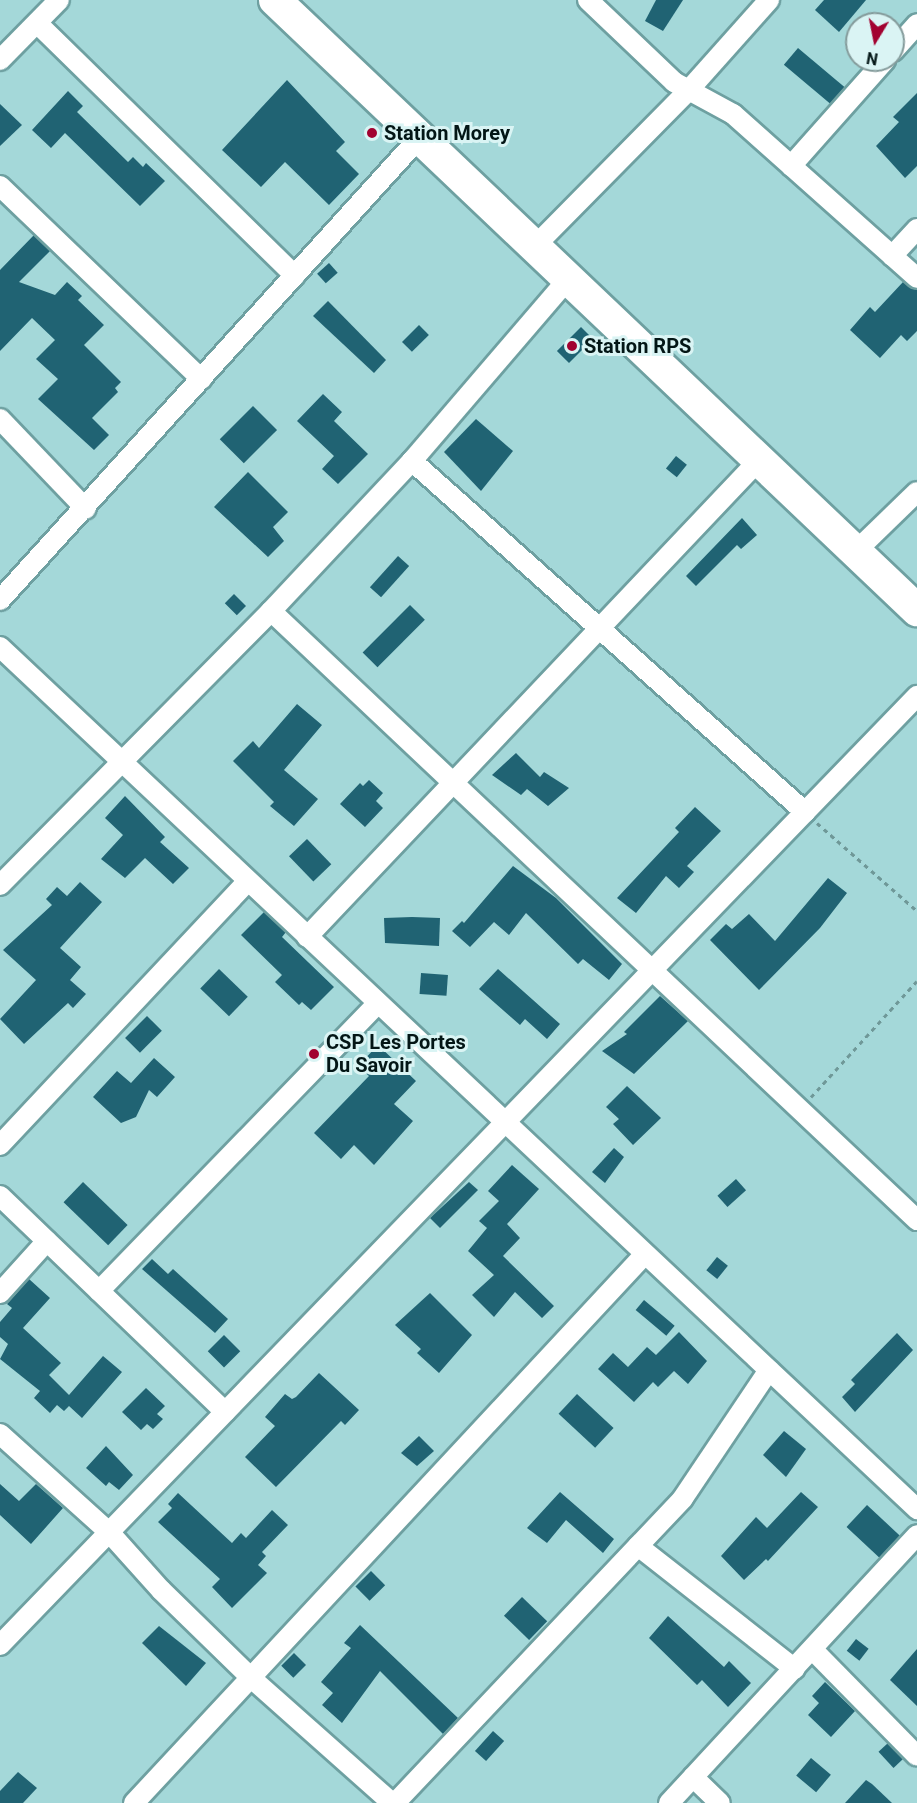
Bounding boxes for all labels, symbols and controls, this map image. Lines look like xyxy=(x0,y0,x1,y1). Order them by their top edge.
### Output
north arrow xyxy=(845,12,905,72)
text: N xyxy=(865,48,879,69)
place label: Station Morey xyxy=(384,121,510,145)
marker: Station Morey xyxy=(365,126,379,140)
place label: Station RPS xyxy=(584,334,691,358)
marker: Station RPS xyxy=(565,339,579,353)
place label: CSP Les Portes Du Savoir xyxy=(326,1030,466,1077)
marker: CSP Les Portes Du Savoir xyxy=(307,1047,321,1061)

